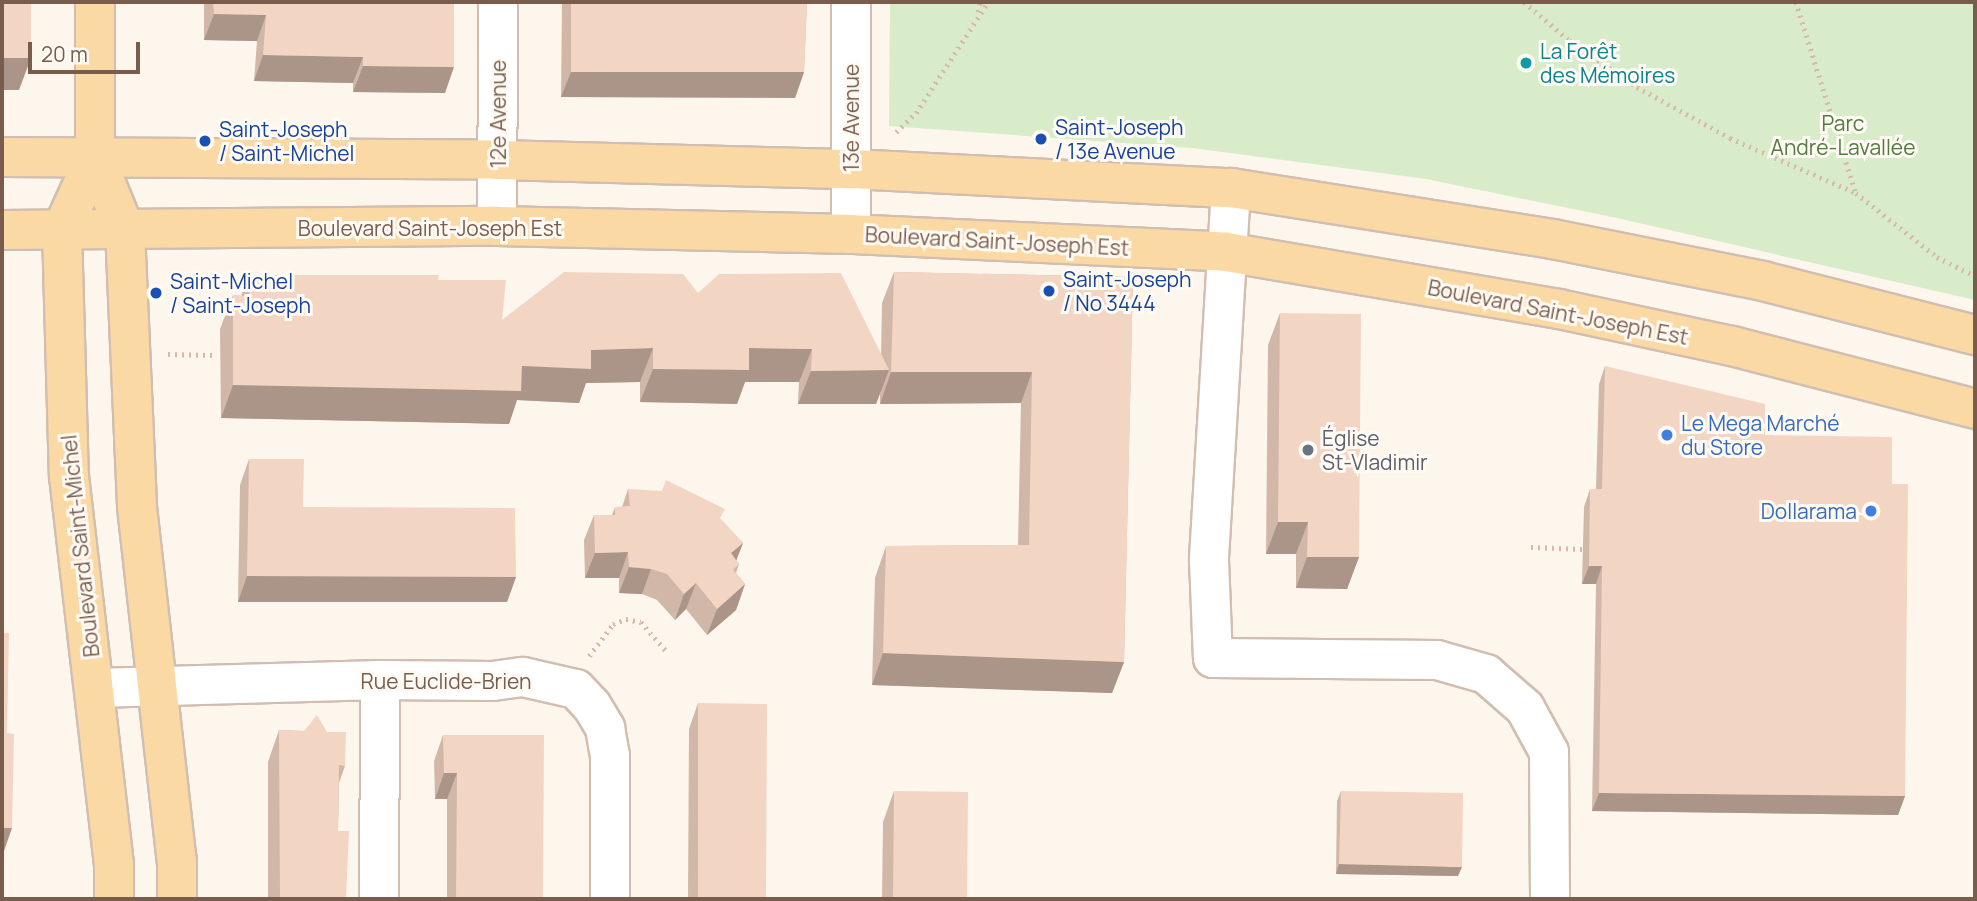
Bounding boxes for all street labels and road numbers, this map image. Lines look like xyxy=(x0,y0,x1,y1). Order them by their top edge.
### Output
street label: 12e Avenue xyxy=(485,60,511,168)
street label: 13e Avenue xyxy=(838,64,864,172)
street label: Boulevard Saint-Joseph Est xyxy=(298,215,562,241)
street label: Boulevard Saint-Joseph Est xyxy=(864,221,1130,261)
street label: Boulevard Saint-Joseph Est xyxy=(1426,274,1690,350)
street label: Boulevard Saint-Michel xyxy=(56,434,104,658)
street label: Rue Euclide-Brien xyxy=(360,668,532,694)

